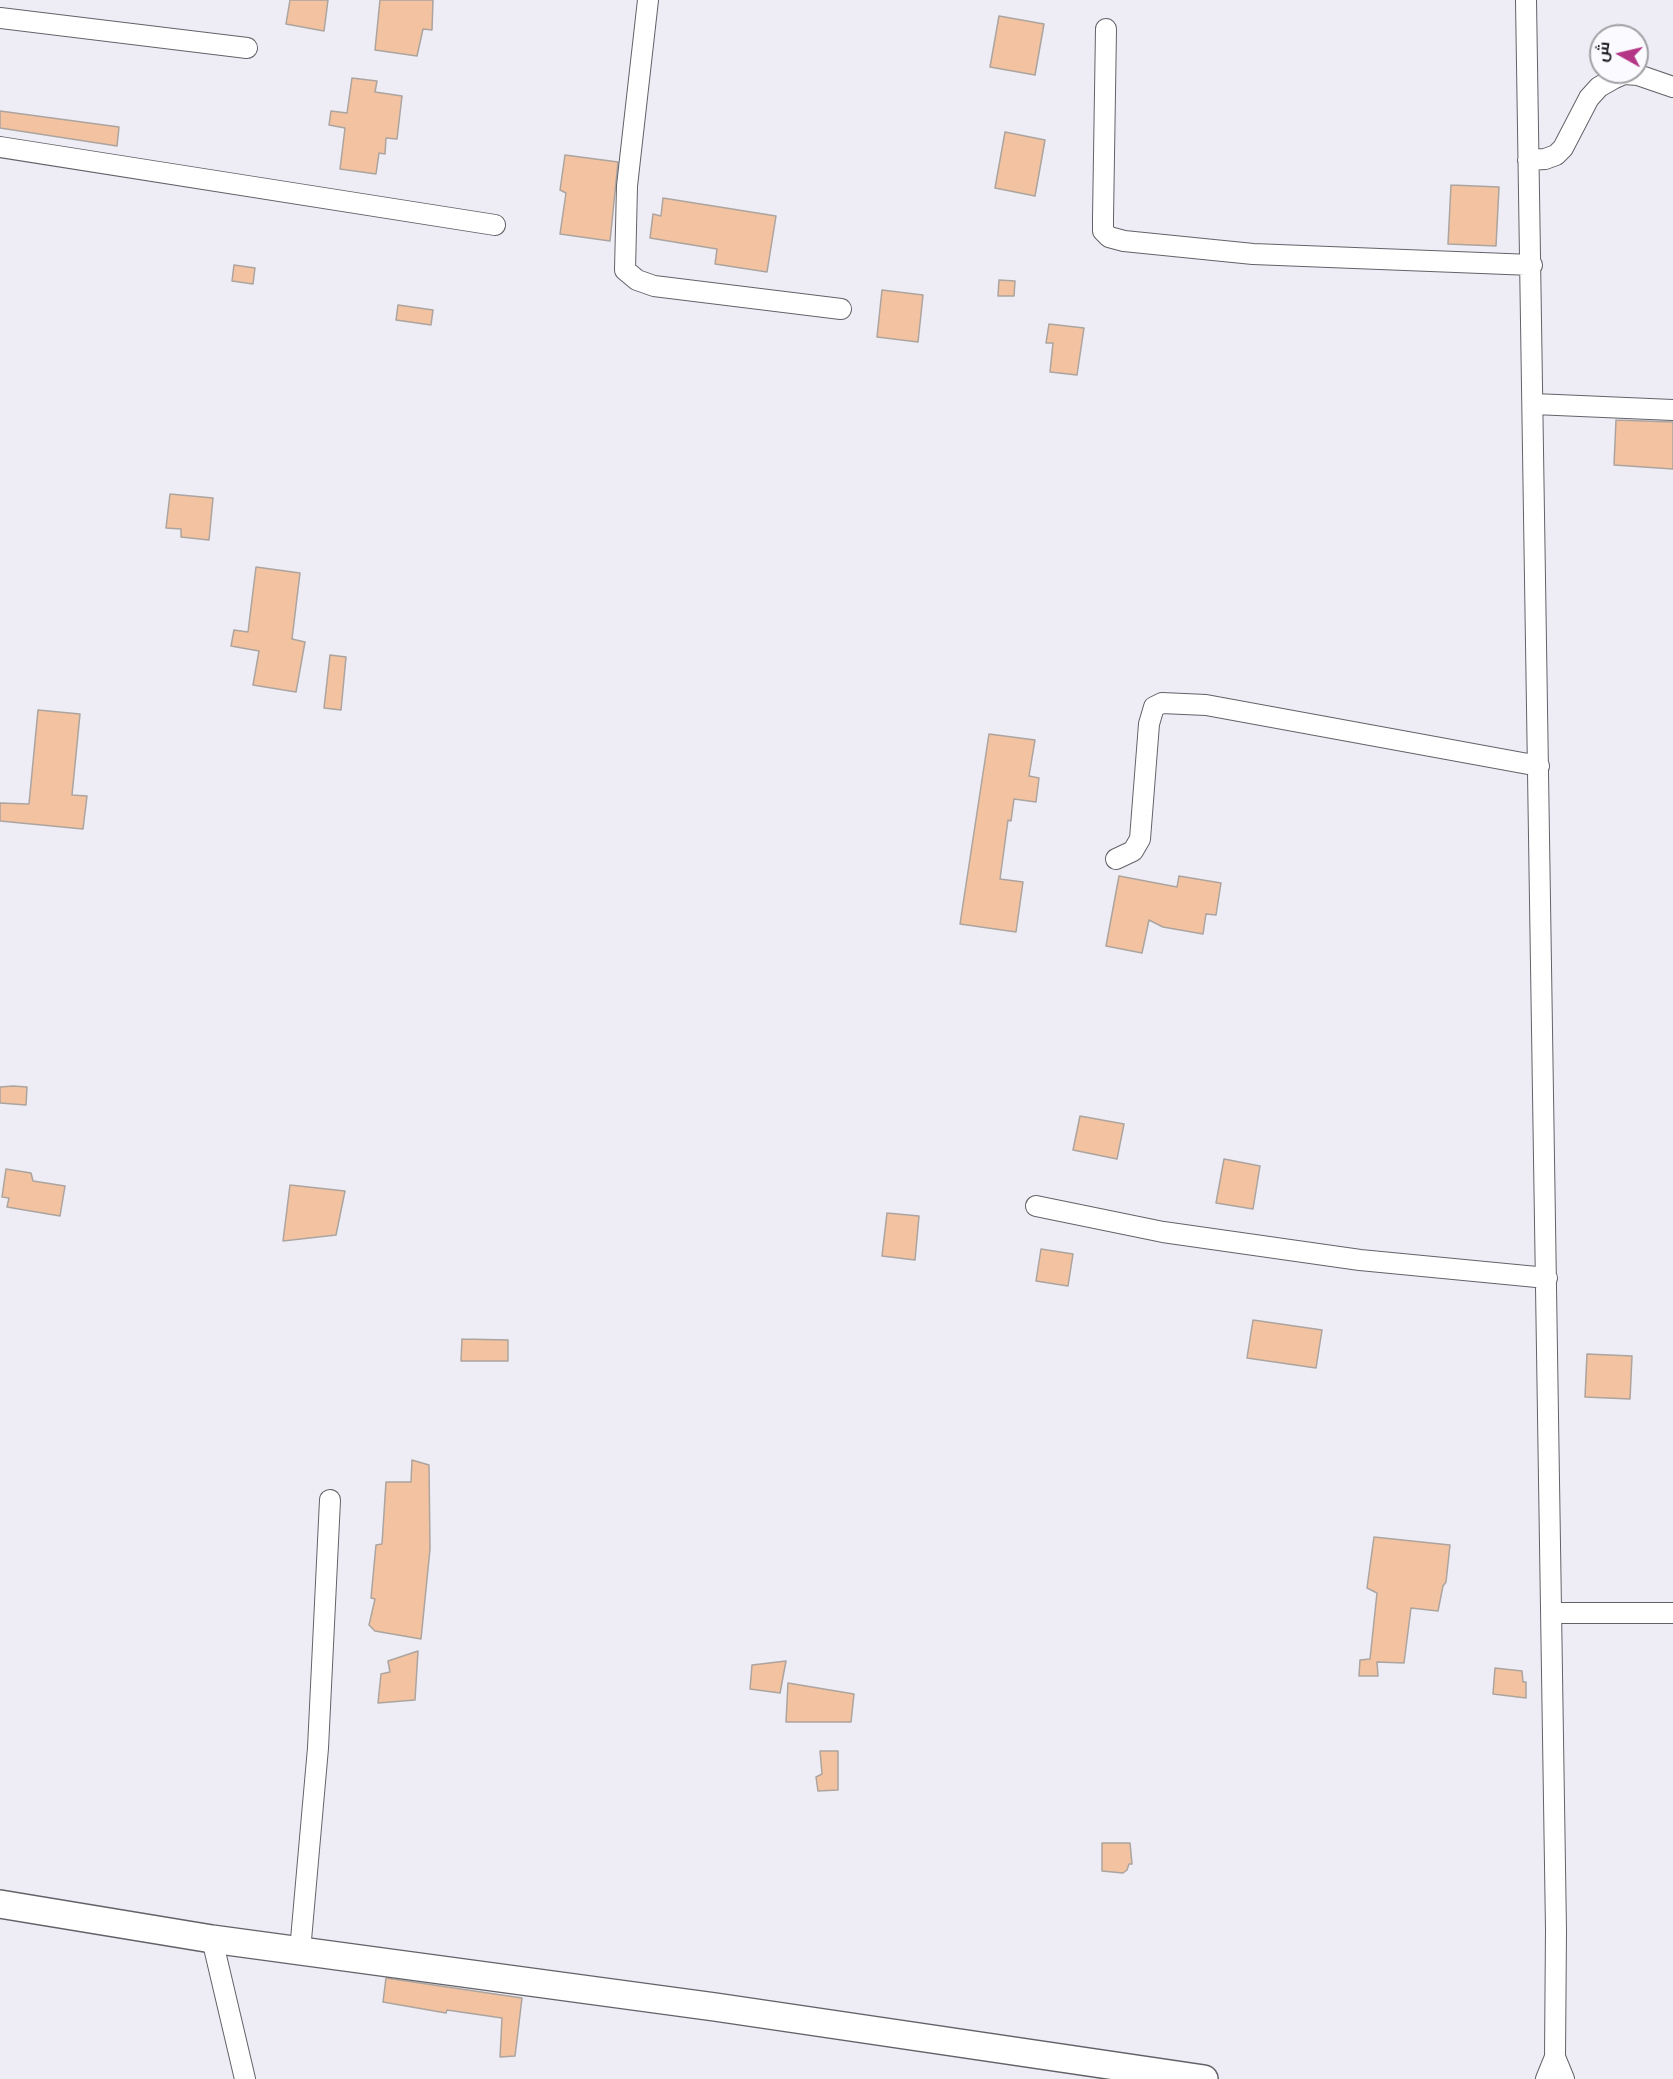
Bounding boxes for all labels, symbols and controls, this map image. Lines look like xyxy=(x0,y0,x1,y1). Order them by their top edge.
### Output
north arrow xyxy=(1589,24,1649,84)
text: ش xyxy=(1592,40,1613,63)

